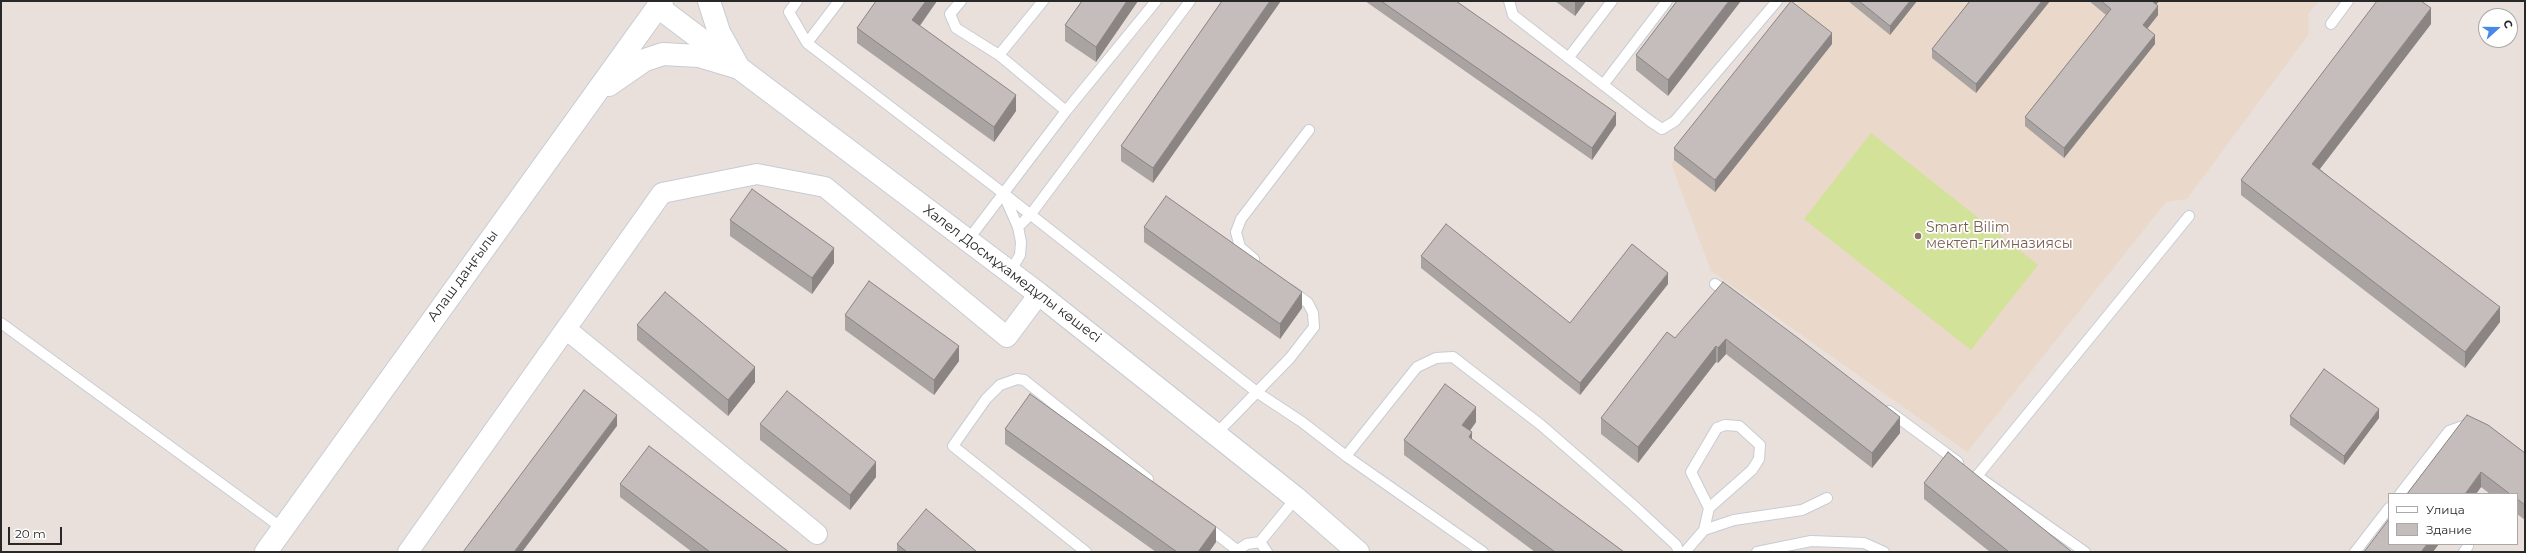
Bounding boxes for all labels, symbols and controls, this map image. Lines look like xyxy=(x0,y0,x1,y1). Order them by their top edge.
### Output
north arrow xyxy=(2478,8,2518,48)
text: С xyxy=(2500,18,2516,30)
street label: Халел Досмұхамедұлы көшесі xyxy=(920,202,1104,346)
place label: Smart Bilim мектеп-гимназиясы xyxy=(1926,220,2073,252)
street label: Алаш даңғылы xyxy=(424,227,502,325)
marker: Smart Bilim мектеп-гимназиясы xyxy=(1913,231,1923,241)
legend xyxy=(2388,493,2518,545)
text: Улица xyxy=(2426,502,2465,517)
scale bar xyxy=(10,519,64,545)
text: Здание xyxy=(2426,522,2472,537)
text: 20 m xyxy=(15,526,46,541)

